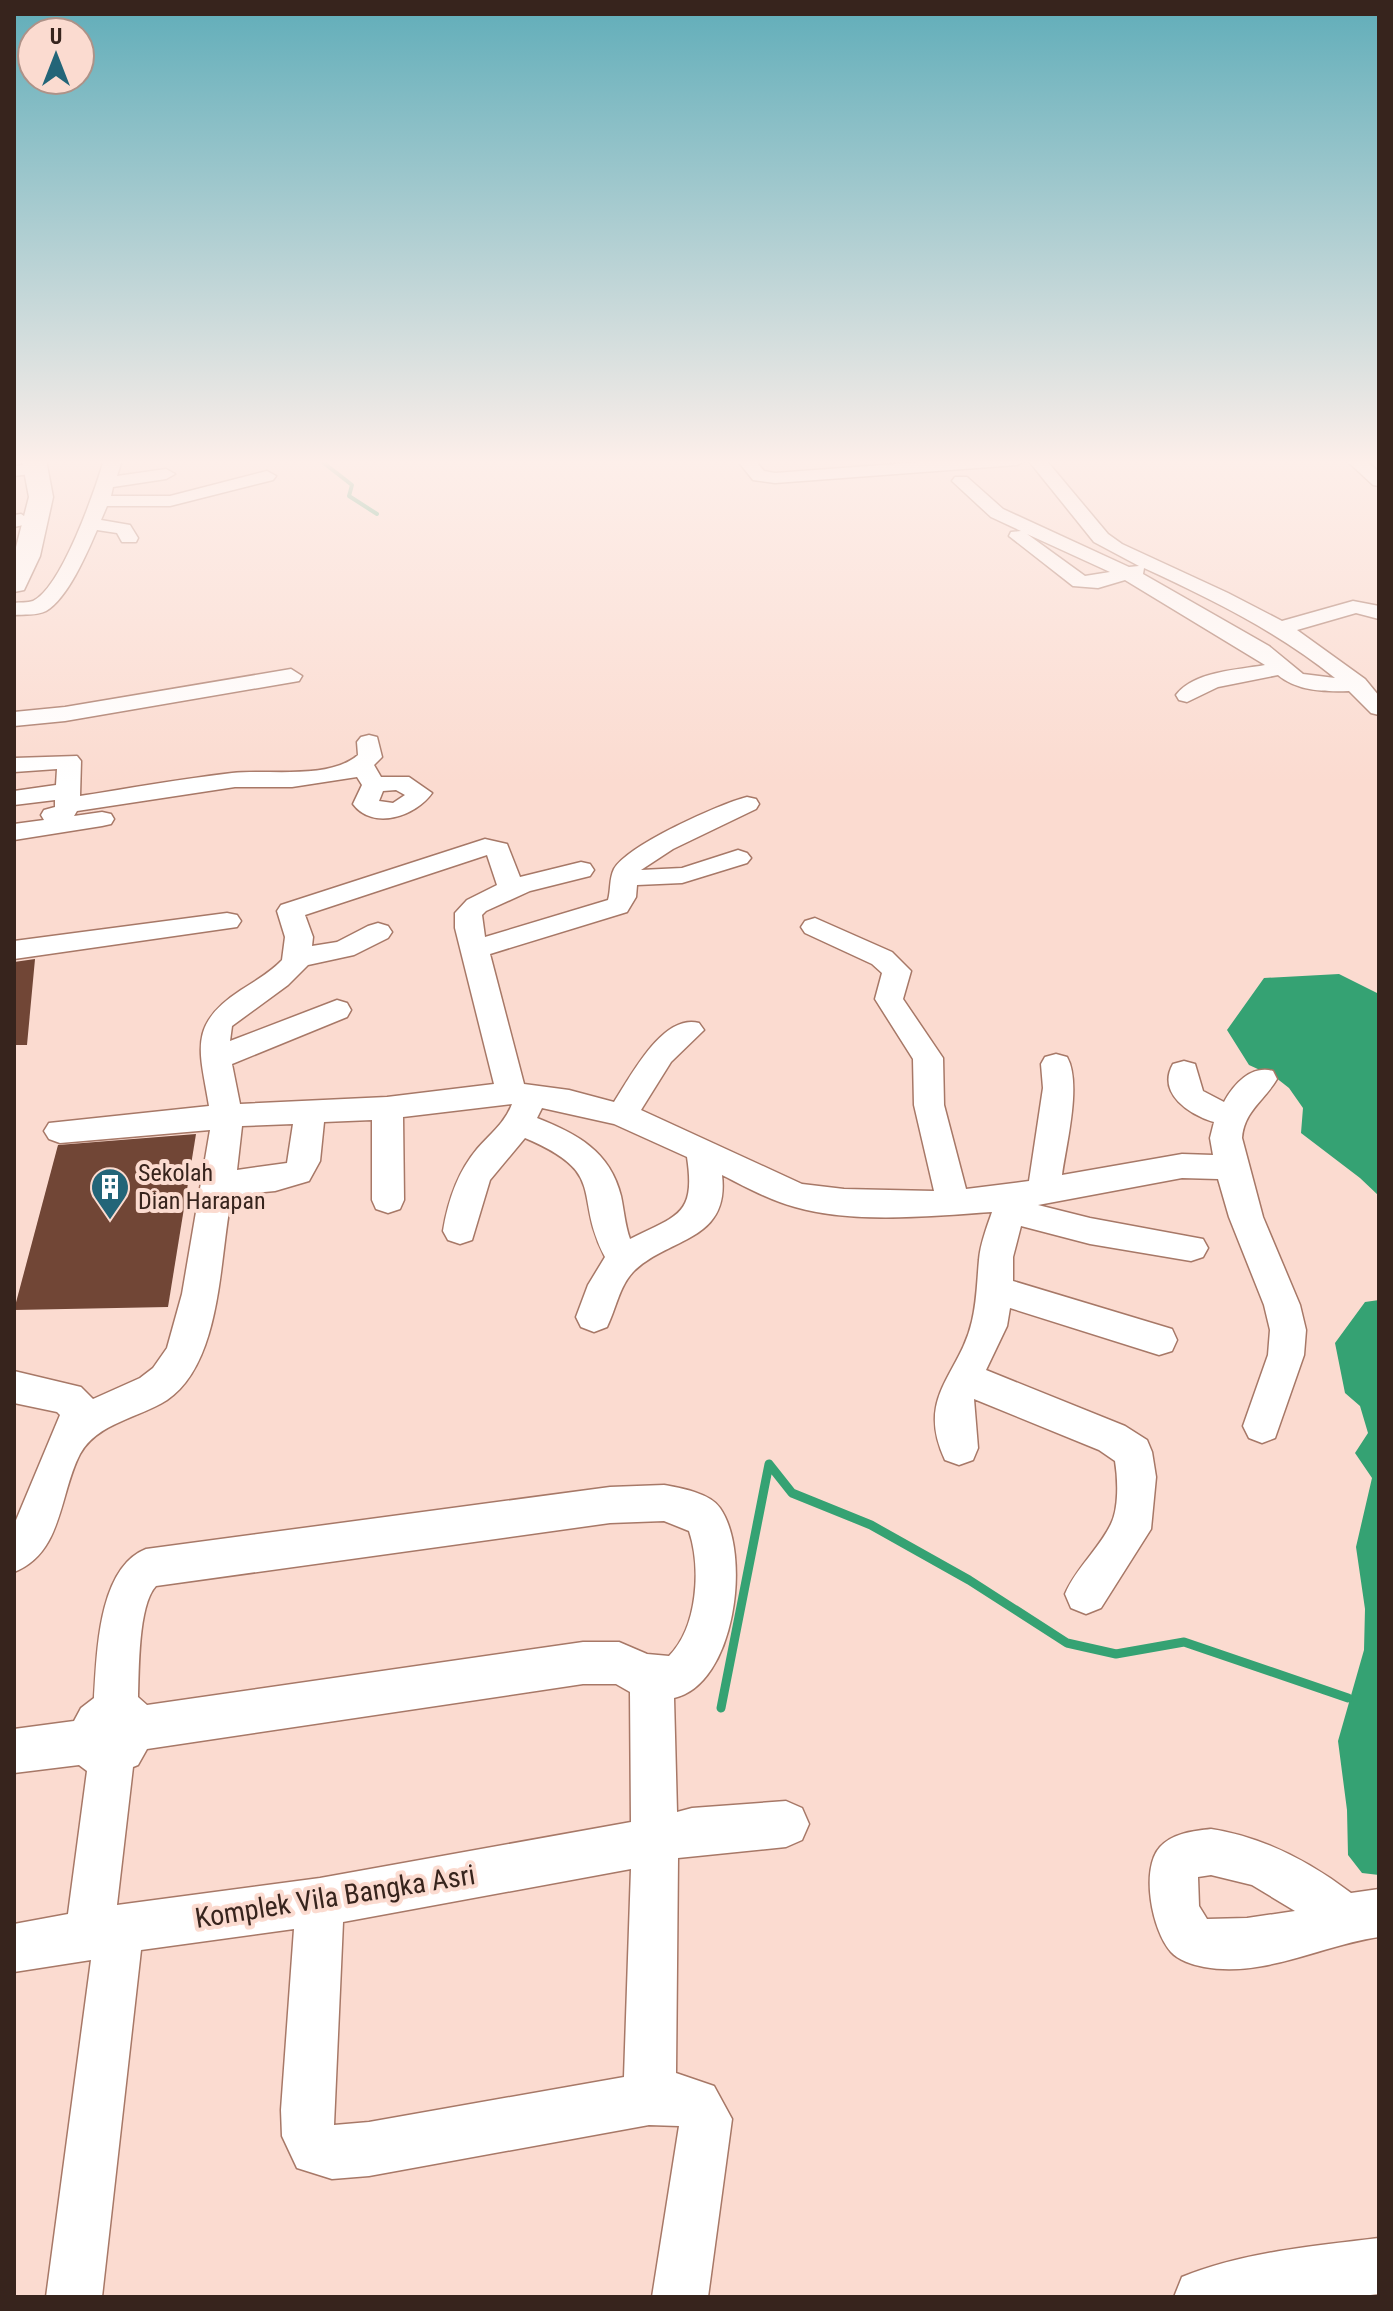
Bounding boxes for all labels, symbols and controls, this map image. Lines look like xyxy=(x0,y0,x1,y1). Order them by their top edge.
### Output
north arrow xyxy=(16,16,96,96)
text: U xyxy=(50,24,62,49)
place label: Sekolah Dian Harapan xyxy=(138,1159,266,1215)
building icon: Sekolah Dian Harapan xyxy=(89,1166,131,1221)
street label: Komplek Vila Bangka Asri xyxy=(193,1858,478,1935)

